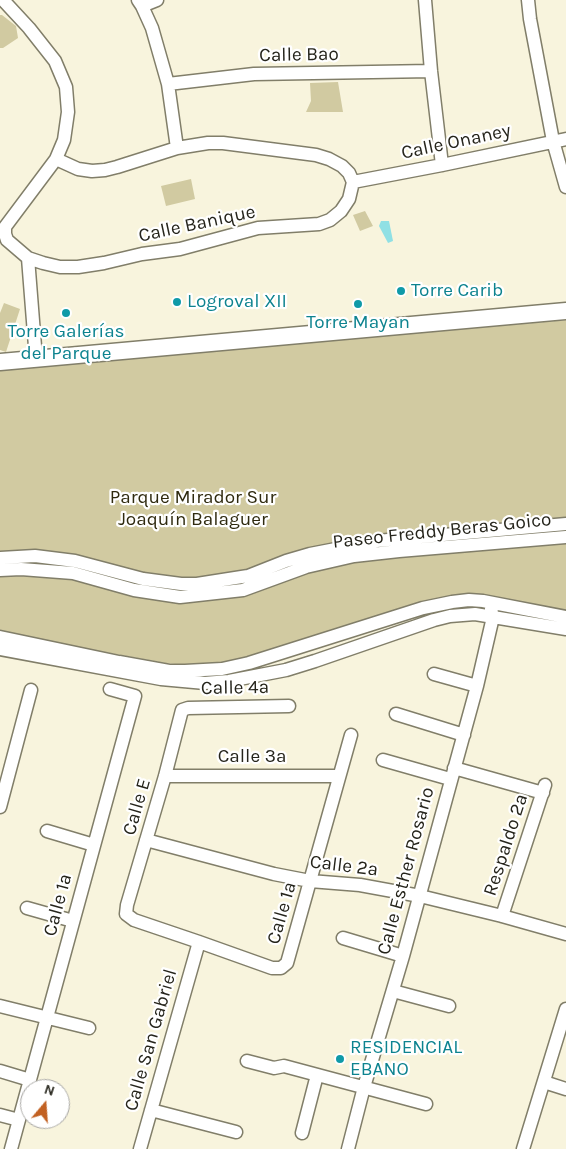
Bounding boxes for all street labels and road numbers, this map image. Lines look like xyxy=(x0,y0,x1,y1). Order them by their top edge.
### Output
street label: Calle Bao xyxy=(259,43,339,67)
street label: Calle Onaney xyxy=(399,119,513,165)
street label: Calle Banique xyxy=(137,201,257,247)
street label: Paseo Freddy Beras Goico xyxy=(331,508,553,554)
street label: Calle 4a xyxy=(201,676,269,700)
street label: Calle 3a xyxy=(218,746,286,768)
street label: Calle E xyxy=(118,776,156,838)
street label: Calle Esther Rosario xyxy=(373,785,439,957)
street label: Respaldo 2a xyxy=(479,791,533,899)
street label: Calle 2a xyxy=(309,851,379,881)
street label: Calle 1ª xyxy=(39,871,77,939)
street label: Calle 1a xyxy=(262,879,302,947)
street label: Calle San Gabriel xyxy=(120,966,182,1114)

